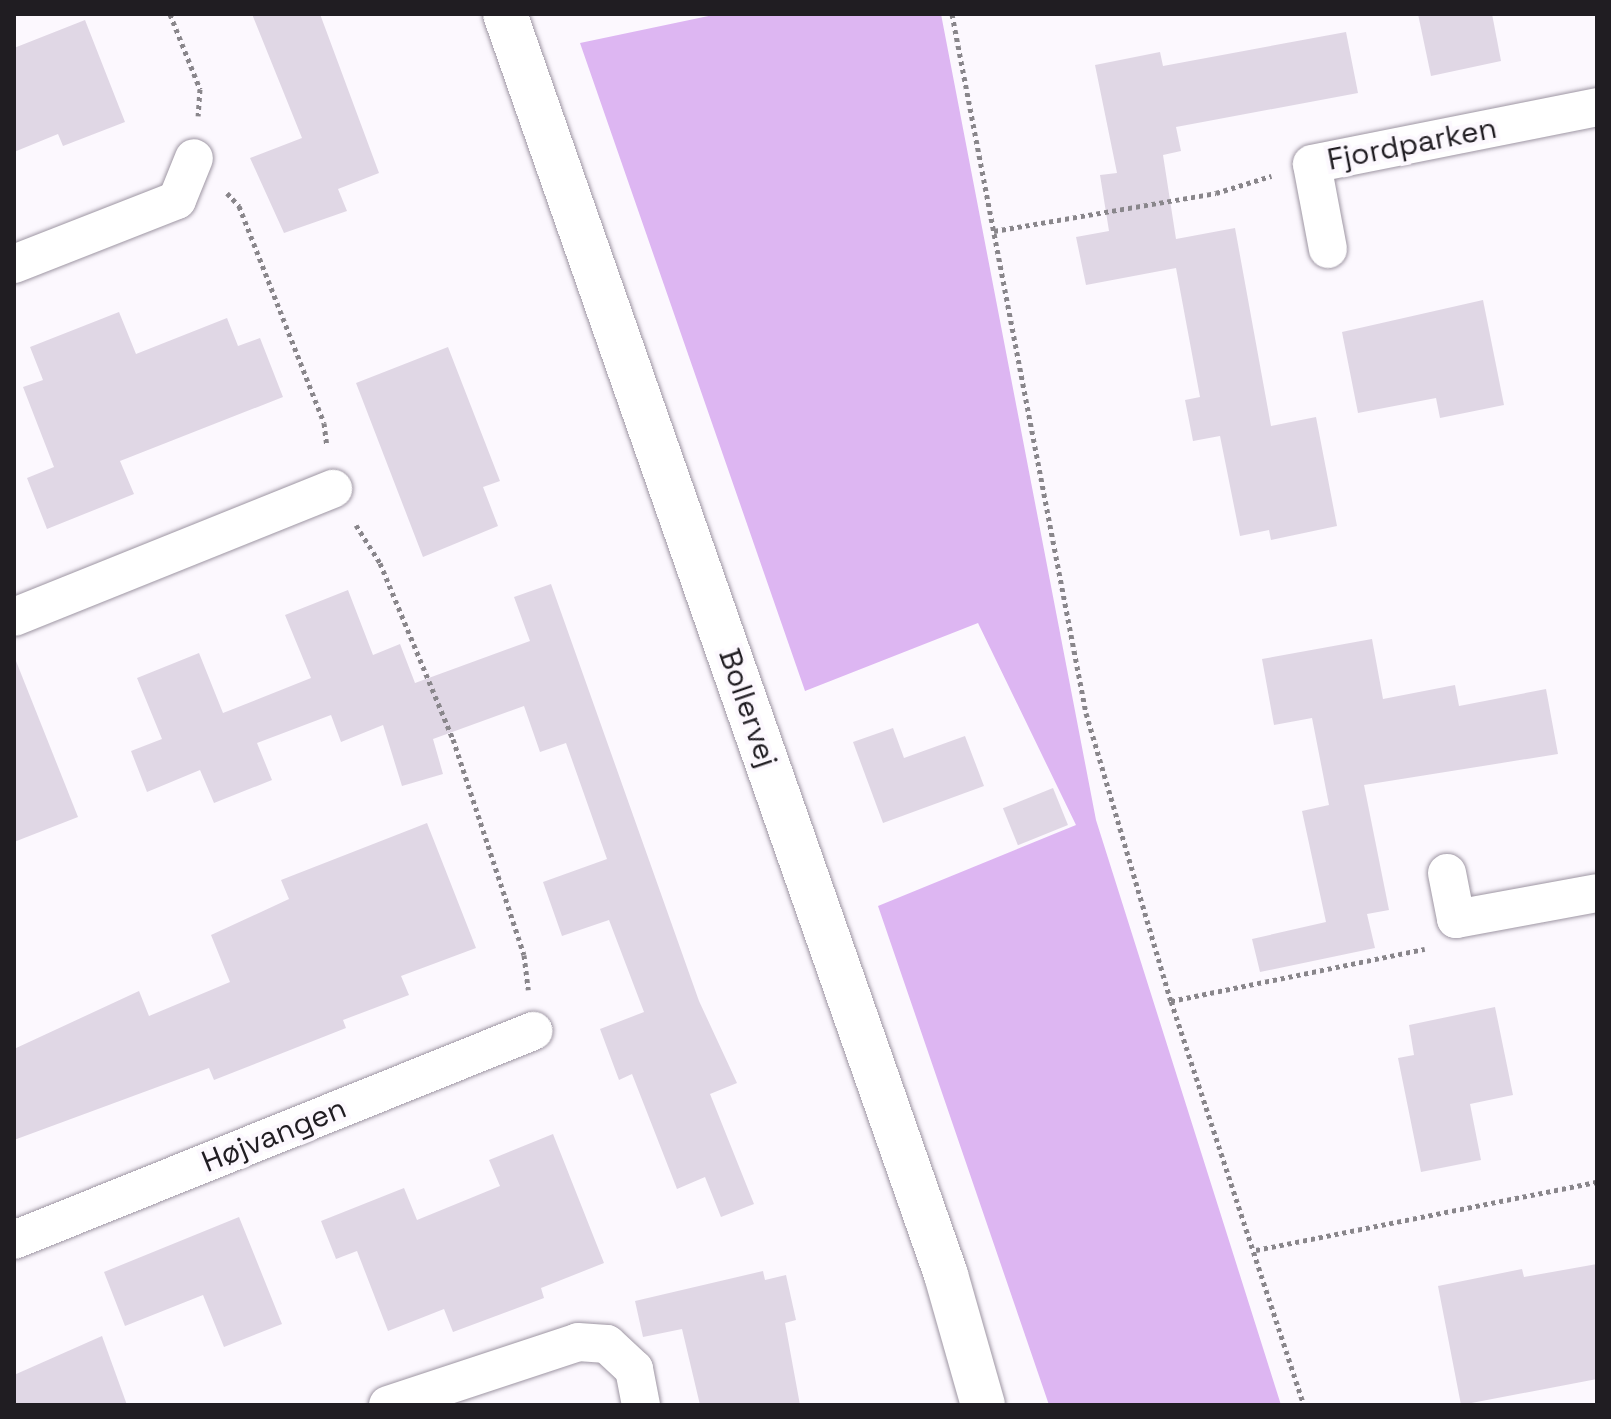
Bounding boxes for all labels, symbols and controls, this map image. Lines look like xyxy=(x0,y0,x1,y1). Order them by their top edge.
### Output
street label: Fjordparken xyxy=(1324,110,1500,178)
street label: Bollervej xyxy=(711,644,785,772)
street label: Højvangen xyxy=(197,1090,351,1180)

